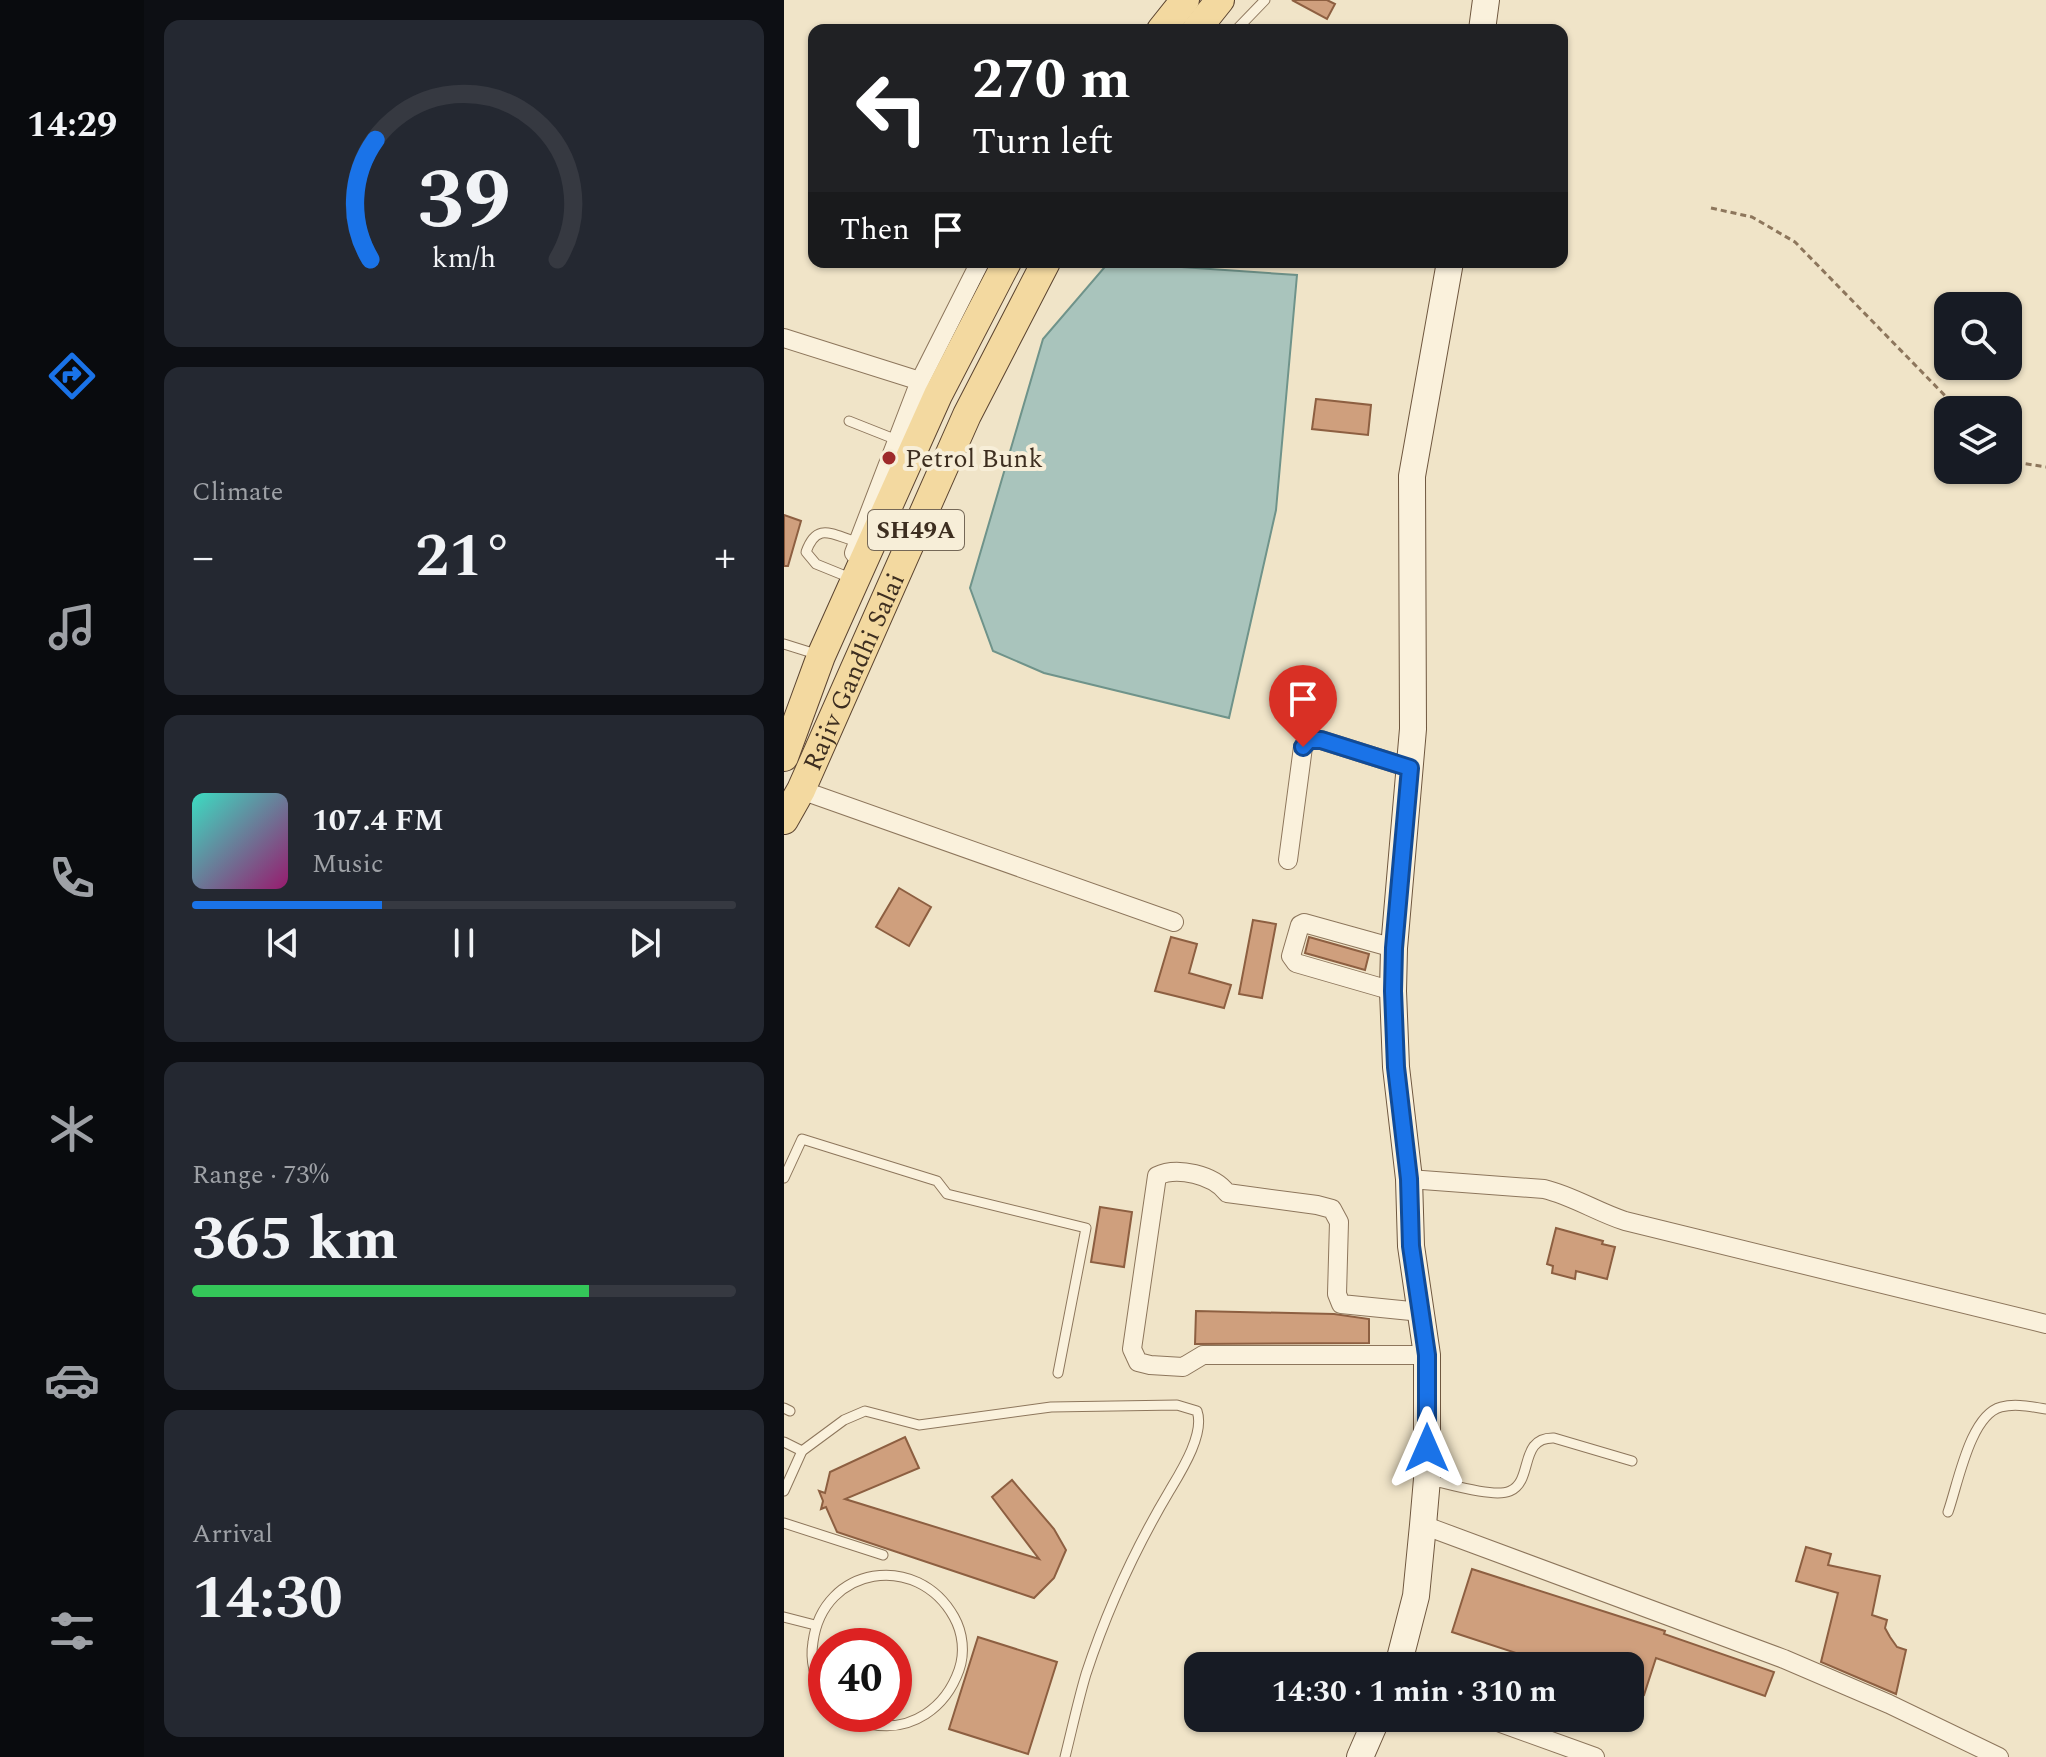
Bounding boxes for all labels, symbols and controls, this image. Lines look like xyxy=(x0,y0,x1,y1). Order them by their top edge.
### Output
text: 270 m xyxy=(972,38,1131,123)
icon: left xyxy=(840,56,944,160)
text: 14:29 xyxy=(27,98,117,153)
text: Turn left xyxy=(972,115,1113,170)
text: 39 xyxy=(417,137,511,264)
text: Then xyxy=(840,207,910,253)
icon: arrive xyxy=(926,208,970,252)
text: km/h xyxy=(432,237,496,280)
map controls xyxy=(1934,292,2022,484)
button: search xyxy=(1934,292,2022,380)
icon: directions xyxy=(44,348,100,404)
button: layers xyxy=(1934,396,2022,484)
place label: Petrol Bunk xyxy=(905,439,1043,479)
marker: Petrol Bunk xyxy=(880,449,898,467)
text: Climate xyxy=(192,472,283,512)
road number: SH49A xyxy=(868,510,964,550)
text: 21° xyxy=(415,511,513,603)
text: − xyxy=(192,524,214,591)
text: + xyxy=(714,524,736,591)
street label: Rajiv Gandhi Salai xyxy=(793,567,916,777)
icon: music xyxy=(44,599,100,655)
pin xyxy=(1269,665,1337,747)
icon: arrive xyxy=(1281,677,1325,721)
text: 107.4 FM xyxy=(312,798,444,844)
text: Music xyxy=(312,844,383,884)
icon: phone xyxy=(44,850,100,906)
icon: previous xyxy=(261,921,305,965)
icon: pause xyxy=(442,921,486,965)
icon: next xyxy=(623,921,667,965)
icon: climate xyxy=(44,1101,100,1157)
text: Range · 73% xyxy=(192,1155,329,1195)
text: 365 km xyxy=(192,1194,398,1286)
icon: car xyxy=(44,1352,100,1408)
position arrow xyxy=(1385,1406,1469,1490)
text: Arrival xyxy=(192,1514,273,1554)
text: 14:30 xyxy=(192,1553,343,1645)
icon: filters xyxy=(44,1603,100,1659)
speed limit sign: 40 xyxy=(808,1628,912,1732)
text: 14:30 · 1 min · 310 m xyxy=(1271,1669,1557,1715)

